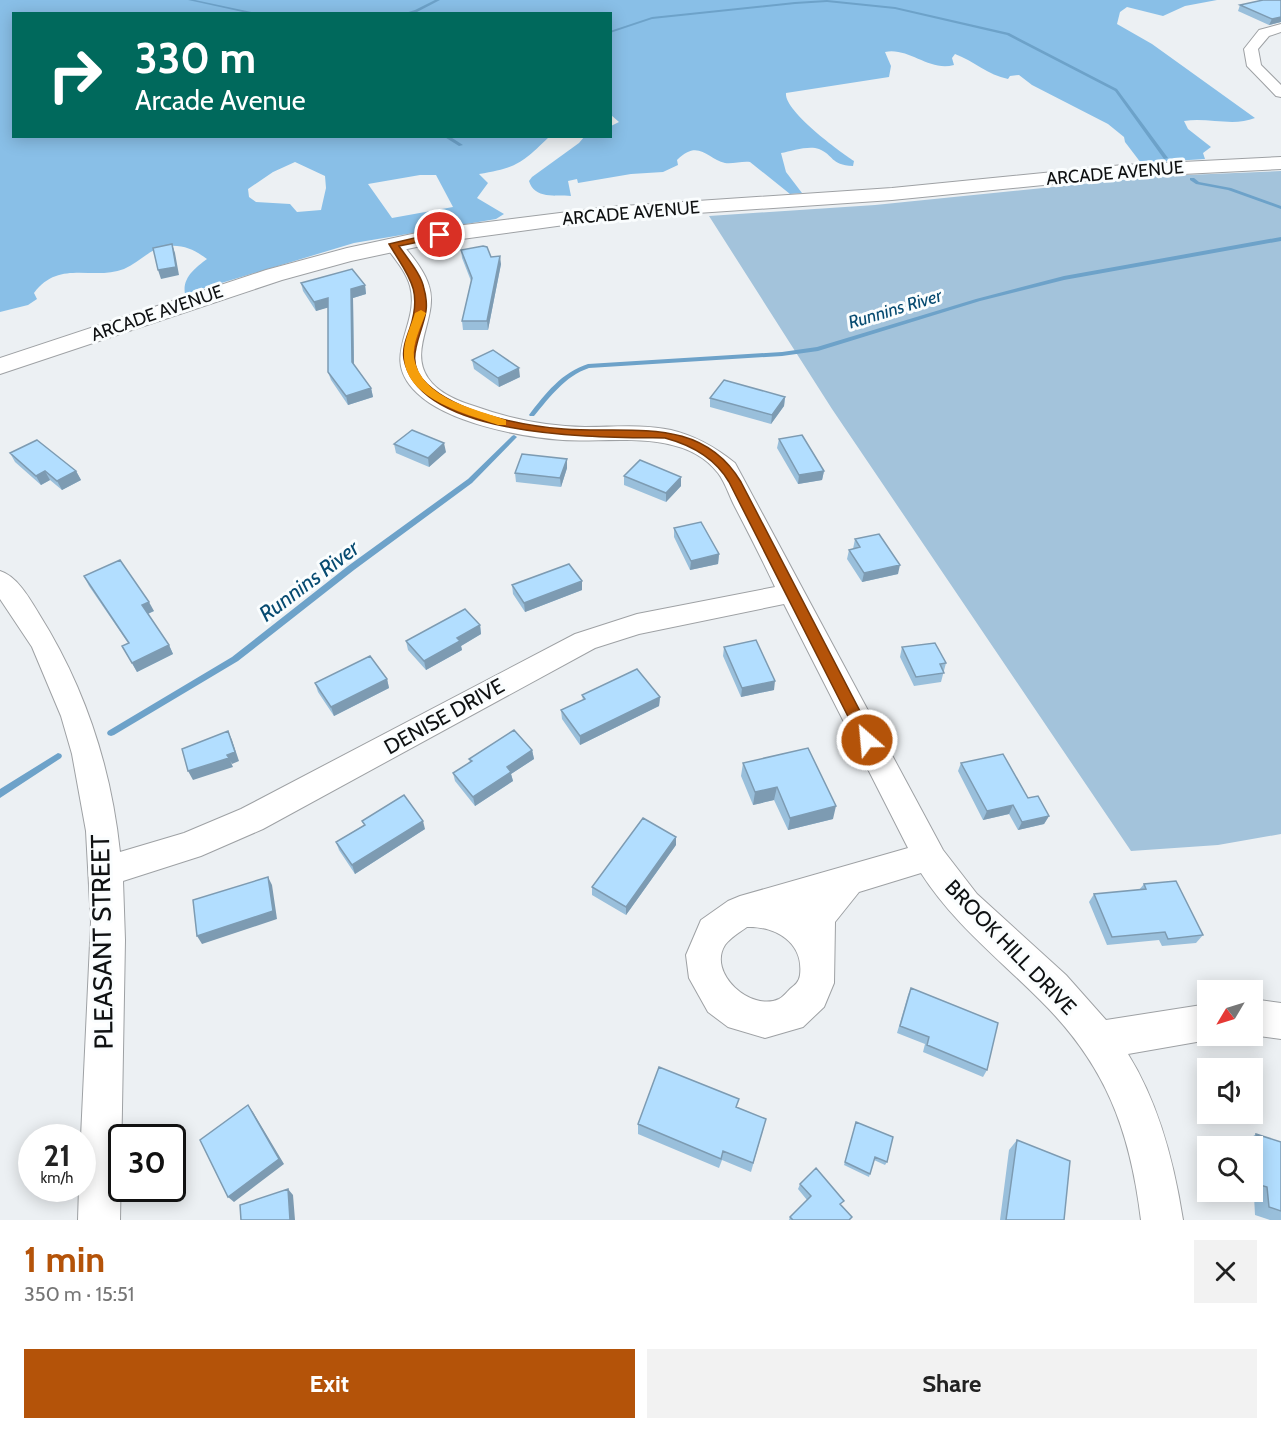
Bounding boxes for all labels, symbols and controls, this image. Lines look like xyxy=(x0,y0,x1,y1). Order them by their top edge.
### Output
text: 330 m xyxy=(135,32,256,84)
icon: right xyxy=(36,36,114,114)
text: Arcade Avenue xyxy=(135,84,306,117)
street label: ARCADE AVENUE xyxy=(1045,156,1185,190)
street label: ARCADE AVENUE xyxy=(561,196,701,230)
pin xyxy=(414,209,465,260)
icon: arrive xyxy=(423,218,456,251)
street label: ARCADE AVENUE xyxy=(88,280,226,346)
water label: Runnins River xyxy=(846,284,946,334)
water label: Runnins River xyxy=(254,534,365,627)
street label: DENISE DRIVE xyxy=(380,673,508,759)
position arrow xyxy=(835,708,899,772)
street label: PLEASANT STREET xyxy=(84,834,120,1050)
street label: BROOK HILL DRIVE xyxy=(940,874,1082,1020)
north arrow xyxy=(1197,980,1263,1046)
map controls xyxy=(1197,980,1263,1202)
button: sound xyxy=(1197,1058,1263,1124)
speed limit sign: 30 xyxy=(108,1124,186,1202)
button: search xyxy=(1197,1136,1263,1202)
text: 21 xyxy=(44,1137,70,1174)
text: km/h xyxy=(41,1169,73,1187)
text: 1 min xyxy=(24,1237,105,1281)
button: close xyxy=(1194,1240,1257,1303)
text: 350 m · 15:51 xyxy=(24,1282,134,1306)
button: Exit xyxy=(24,1349,635,1418)
button: Share xyxy=(647,1349,1257,1418)

